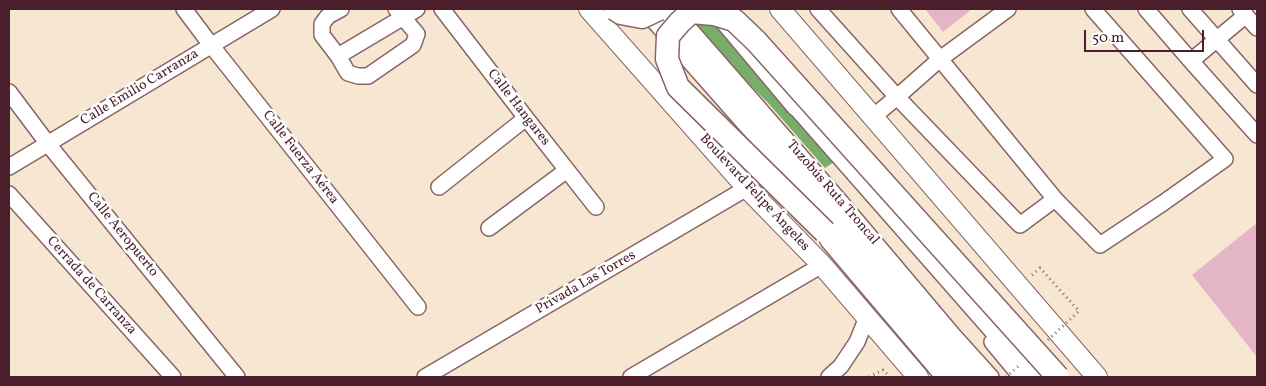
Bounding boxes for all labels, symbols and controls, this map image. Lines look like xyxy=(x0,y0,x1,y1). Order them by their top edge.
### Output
scale bar xyxy=(1086,20,1206,52)
text: 50 m xyxy=(1092,28,1124,49)
street label: Calle Emilio Carranza xyxy=(78,46,202,130)
street label: Calle Hangares xyxy=(483,66,553,150)
street label: Calle Fuerza Aérea xyxy=(258,108,342,208)
street label: Boulevard Felipe Ángeles xyxy=(695,131,813,255)
street label: Tuzobús Ruta Troncal xyxy=(782,137,882,249)
street label: Calle Aeropuerto xyxy=(83,189,161,281)
street label: Cerrada de Carranza xyxy=(42,233,140,339)
street label: Privada Las Torres xyxy=(533,248,639,318)

